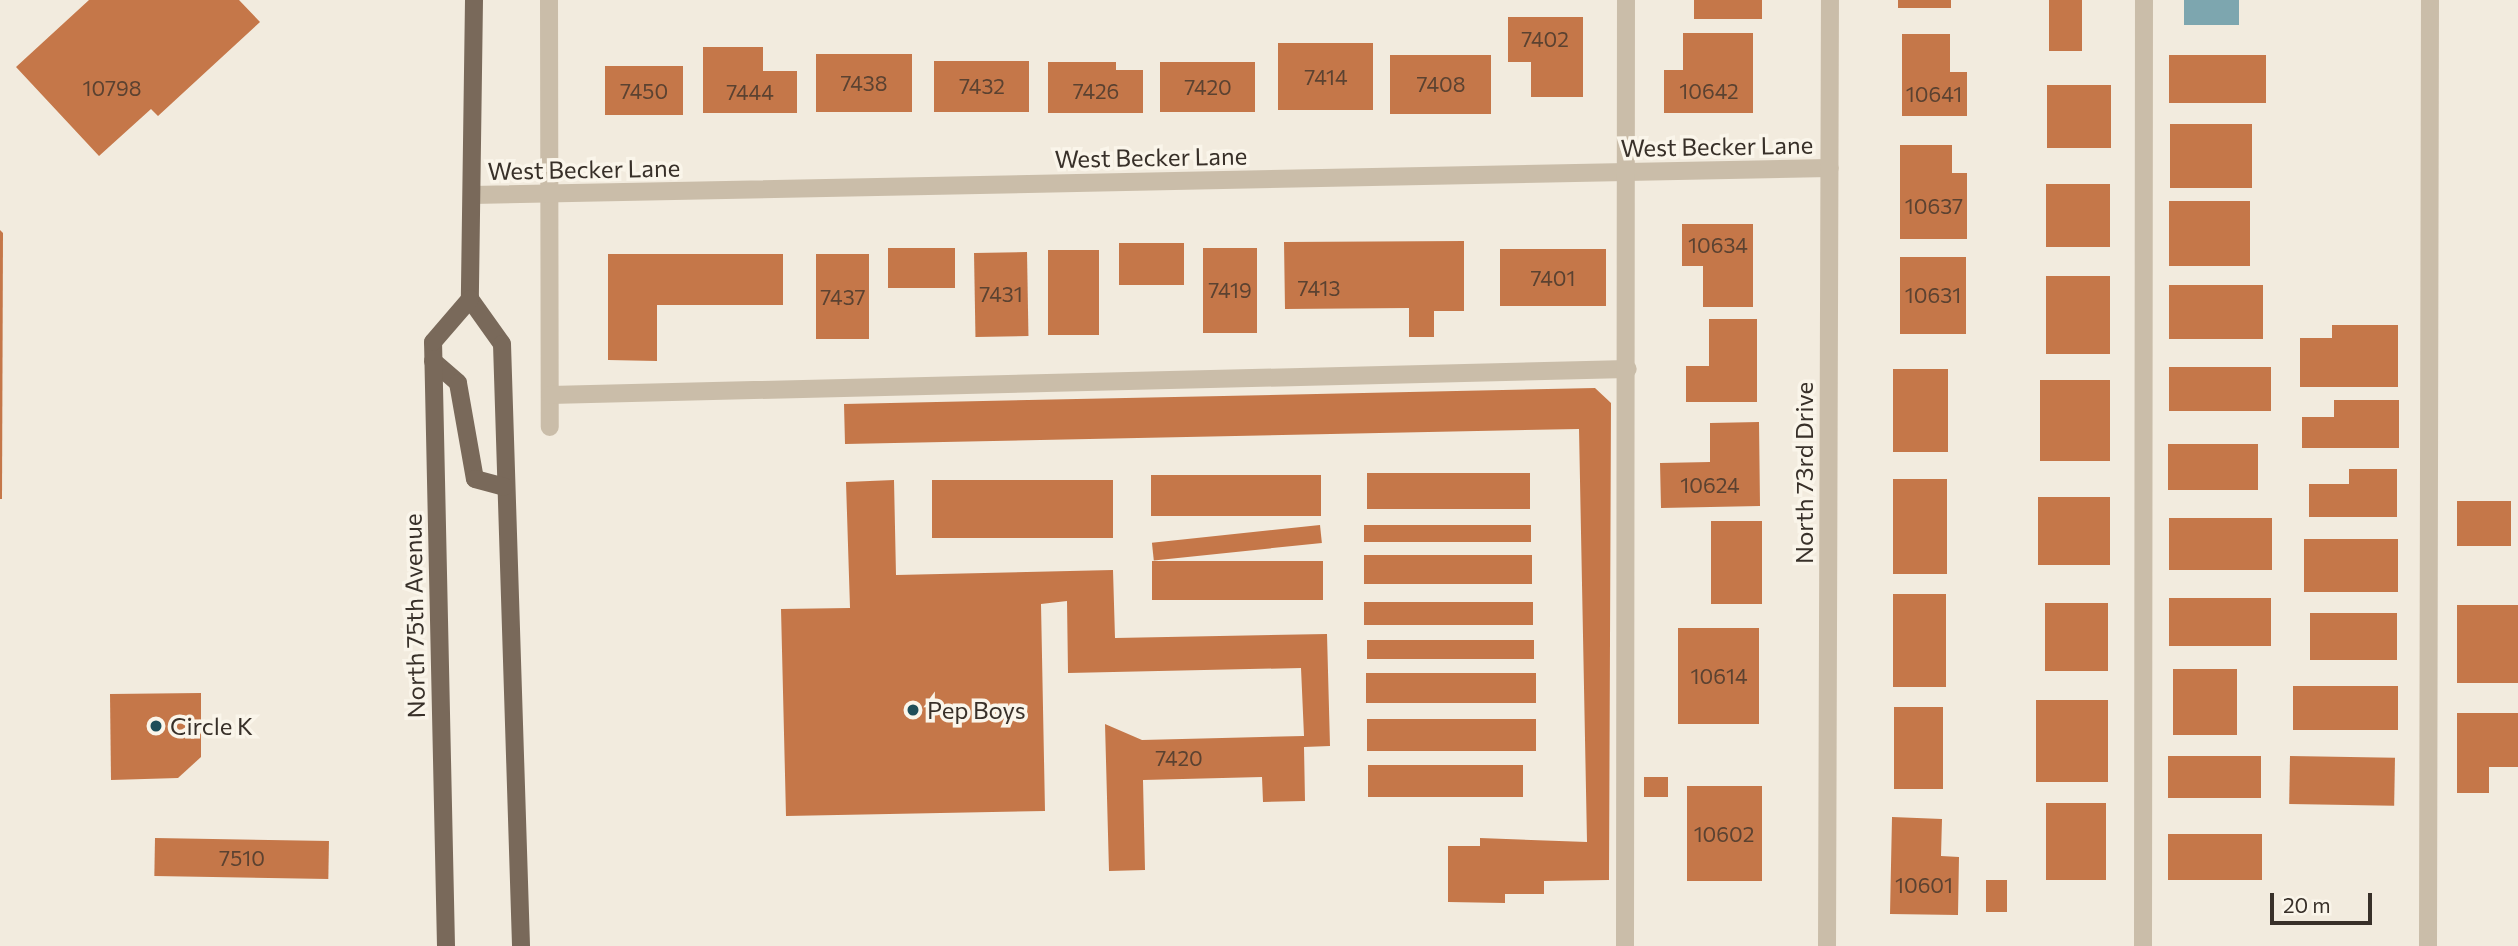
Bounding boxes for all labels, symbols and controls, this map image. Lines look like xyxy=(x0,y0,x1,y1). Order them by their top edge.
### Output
house number: 7402 xyxy=(1521,26,1569,52)
house number: 7414 xyxy=(1304,64,1348,90)
house number: 7438 xyxy=(840,70,888,96)
house number: 7408 xyxy=(1417,71,1465,97)
house number: 7432 xyxy=(959,73,1005,99)
house number: 7420 xyxy=(1184,74,1232,100)
house number: 10798 xyxy=(82,75,142,101)
house number: 7450 xyxy=(620,78,668,104)
house number: 7426 xyxy=(1073,78,1119,104)
house number: 10642 xyxy=(1679,78,1739,104)
house number: 7444 xyxy=(726,79,774,105)
house number: 10641 xyxy=(1906,81,1962,107)
street label: West Becker Lane xyxy=(1620,130,1814,162)
street label: West Becker Lane xyxy=(1054,141,1248,173)
street label: West Becker Lane xyxy=(487,153,681,185)
house number: 10637 xyxy=(1905,193,1963,219)
house number: 10634 xyxy=(1688,232,1748,258)
house number: 7401 xyxy=(1530,265,1576,291)
house number: 7413 xyxy=(1298,275,1340,301)
house number: 7419 xyxy=(1208,277,1252,303)
house number: 7431 xyxy=(979,281,1023,307)
house number: 10631 xyxy=(1905,282,1961,308)
house number: 7437 xyxy=(820,284,866,310)
street label: North 73rd Drive xyxy=(1790,382,1818,564)
house number: 10624 xyxy=(1680,472,1740,498)
street label: North 75th Avenue xyxy=(398,513,430,719)
house number: 10614 xyxy=(1690,663,1748,689)
place label: Pep Boys xyxy=(927,696,1026,724)
marker: Pep Boys xyxy=(905,702,921,718)
place label: Circle K xyxy=(170,712,253,740)
marker: Circle K xyxy=(148,718,164,734)
house number: 7420 xyxy=(1155,745,1203,771)
house number: 10602 xyxy=(1694,821,1754,847)
house number: 7510 xyxy=(219,845,265,871)
house number: 10601 xyxy=(1895,872,1953,898)
scale bar xyxy=(2273,880,2374,924)
text: 20 m xyxy=(2283,892,2331,917)

